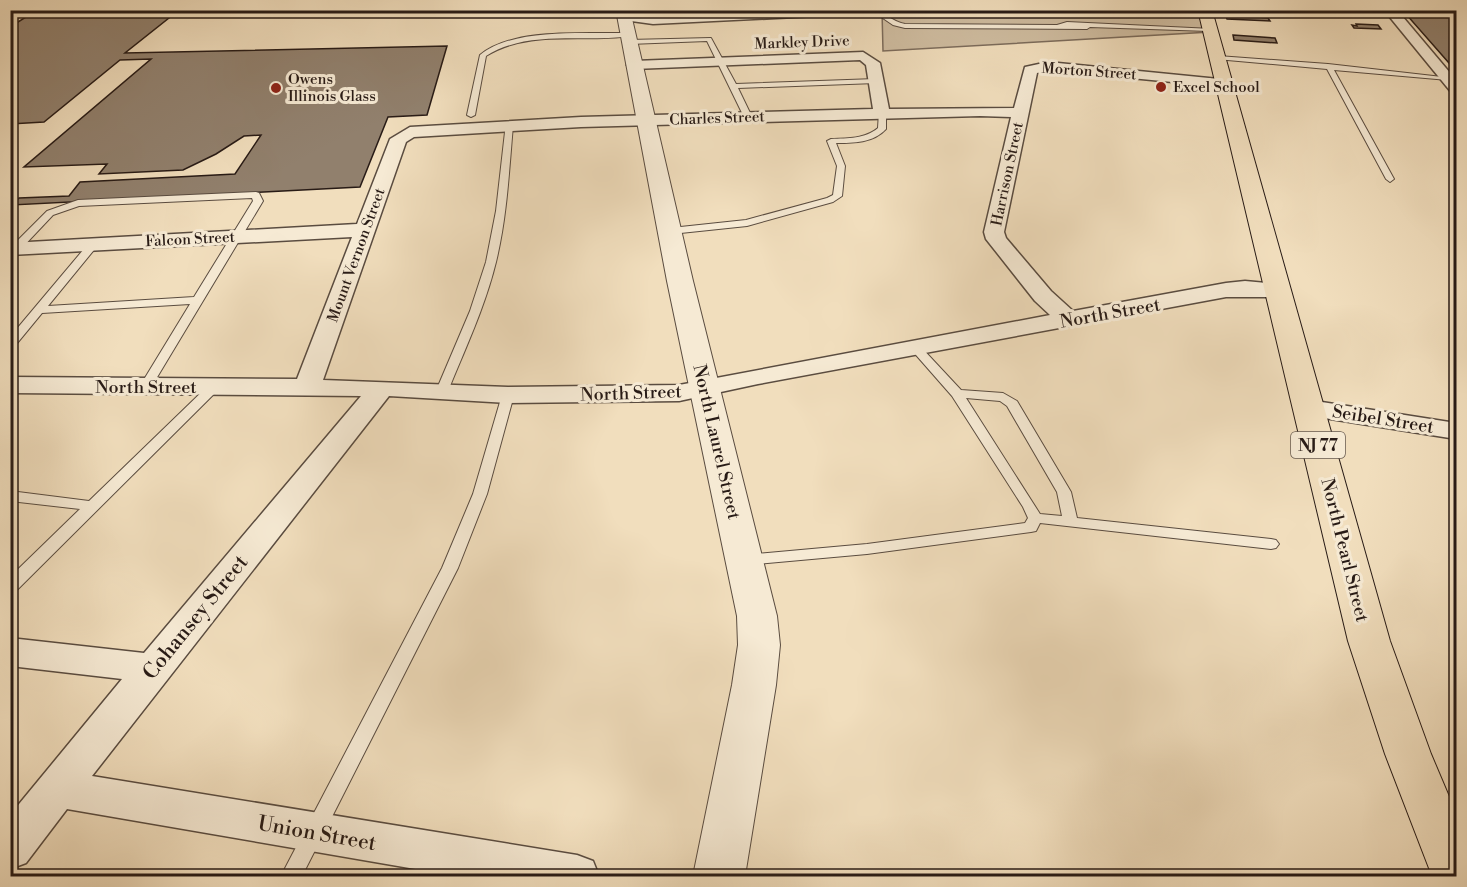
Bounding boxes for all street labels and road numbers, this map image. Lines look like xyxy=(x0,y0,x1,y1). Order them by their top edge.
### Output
street label: Markley Drive xyxy=(754,31,850,54)
street label: Morton Street xyxy=(1041,59,1138,84)
street label: Charles Street xyxy=(669,107,766,130)
street label: Harrison Street xyxy=(987,120,1028,228)
street label: Mount Vernon Street xyxy=(323,185,390,325)
street label: Falcon Street xyxy=(145,228,236,251)
street label: North Street xyxy=(1058,293,1163,334)
street label: North Laurel Street xyxy=(687,362,746,523)
street label: North Street xyxy=(95,376,197,399)
street label: North Street xyxy=(580,380,683,407)
street label: Seibel Street xyxy=(1330,400,1436,439)
road number: NJ 77 xyxy=(1291,432,1345,458)
street label: North Pearl Street xyxy=(1316,476,1374,625)
street label: Cohansey Street xyxy=(137,549,254,685)
street label: Union Street xyxy=(255,811,379,857)

